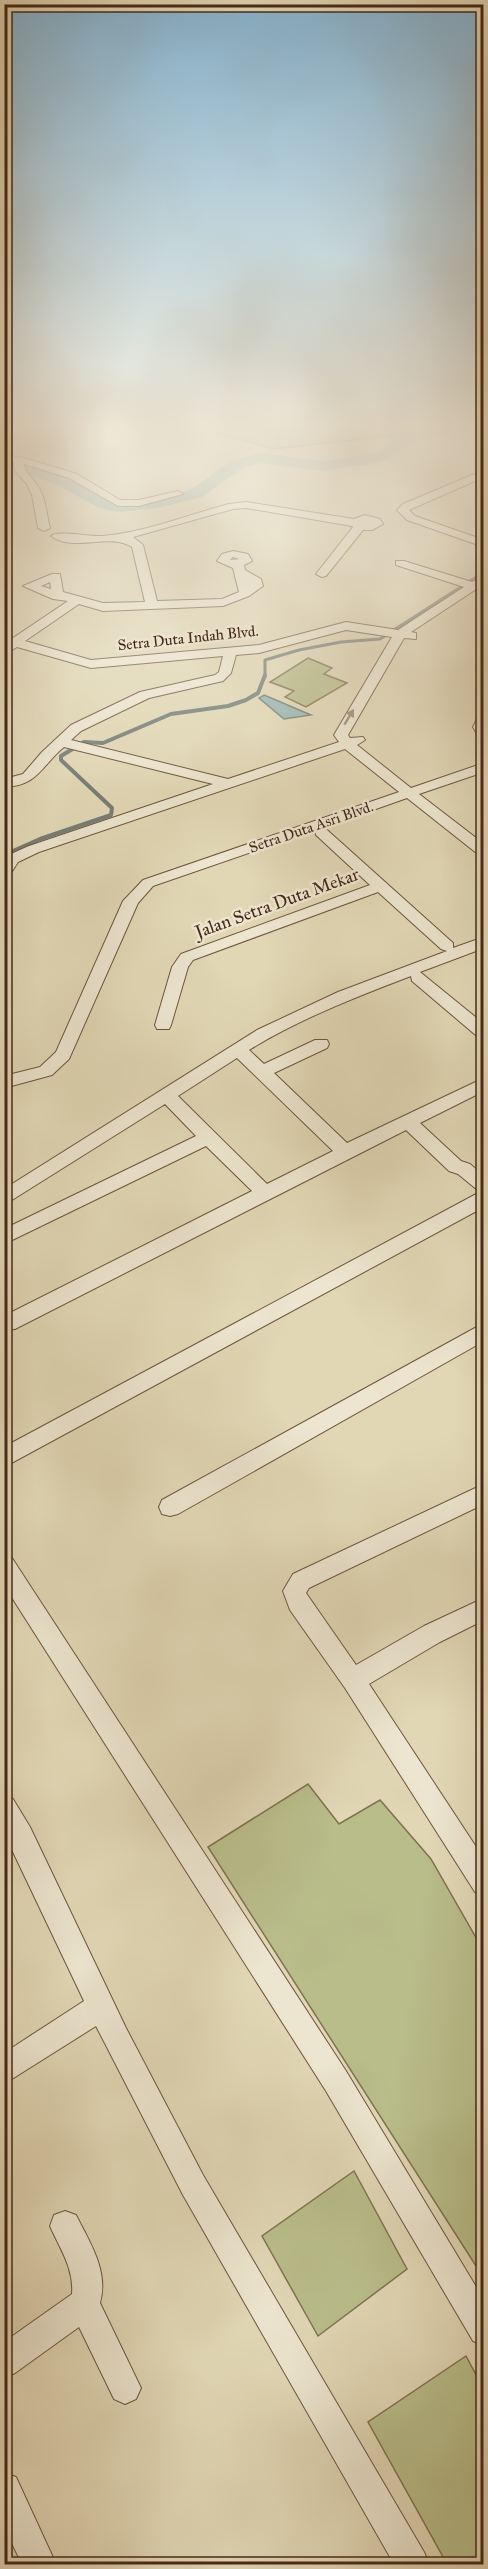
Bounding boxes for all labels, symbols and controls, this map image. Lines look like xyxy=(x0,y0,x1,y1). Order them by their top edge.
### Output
street label: Setra Duta Indah Blvd. xyxy=(117,622,259,654)
one-way arrow xyxy=(344,709,355,725)
street label: Setra Duta Asri Blvd. xyxy=(247,797,375,857)
street label: Jalan Setra Duta Mekar xyxy=(190,863,363,945)

